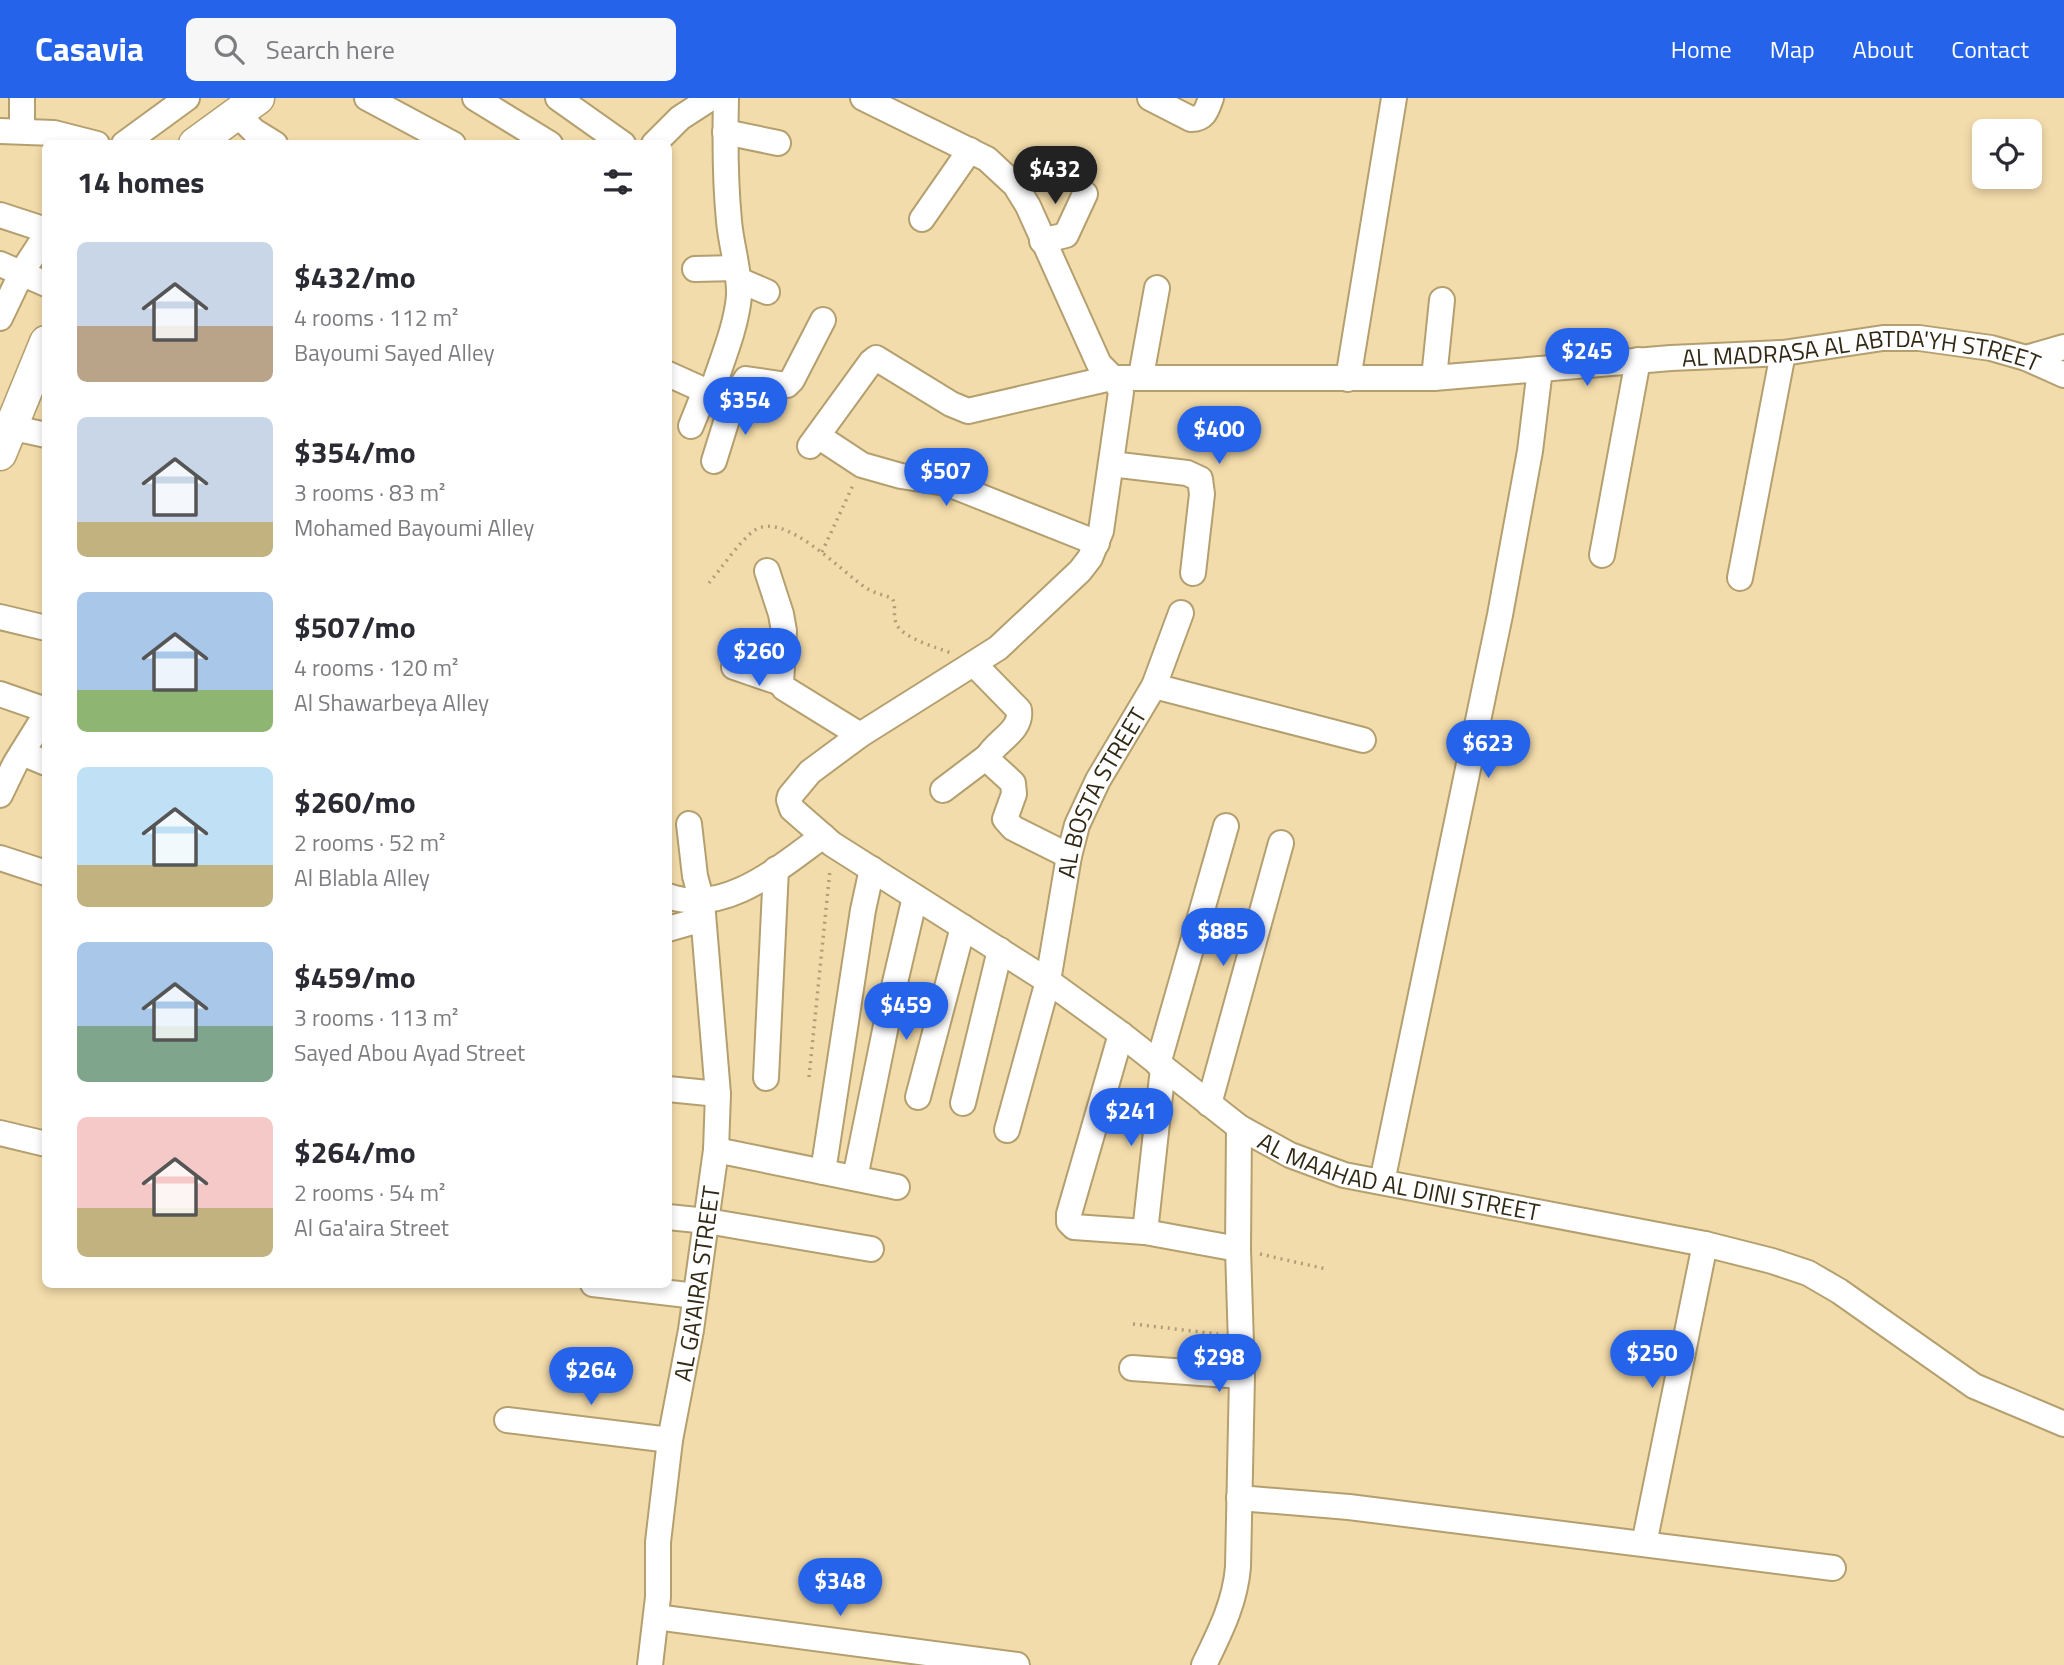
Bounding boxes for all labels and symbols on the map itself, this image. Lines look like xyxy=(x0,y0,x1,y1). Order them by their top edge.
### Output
pin: $432 xyxy=(1014,146,1096,206)
street label: AL MADRASA AL ABTDA'YH STREET xyxy=(1681,320,2047,381)
pin: $245 xyxy=(1546,328,1628,388)
pin: $354 xyxy=(704,378,786,437)
pin: $400 xyxy=(1178,406,1260,466)
pin: $507 xyxy=(905,448,987,508)
pin: $260 xyxy=(718,628,800,688)
street label: AL BOSTA STREET xyxy=(1048,700,1156,881)
pin: $623 xyxy=(1447,720,1529,780)
pin: $885 xyxy=(1182,908,1264,968)
pin: $459 xyxy=(865,982,947,1042)
pin: $241 xyxy=(1090,1088,1172,1148)
street label: AL MAAHAD AL DINI STREET xyxy=(1252,1123,1543,1230)
street label: AL GA'AIRA STREET xyxy=(664,1183,729,1384)
pin: $250 xyxy=(1611,1330,1693,1390)
pin: $298 xyxy=(1178,1334,1260,1394)
pin: $264 xyxy=(550,1348,632,1407)
pin: $348 xyxy=(799,1558,881,1618)

